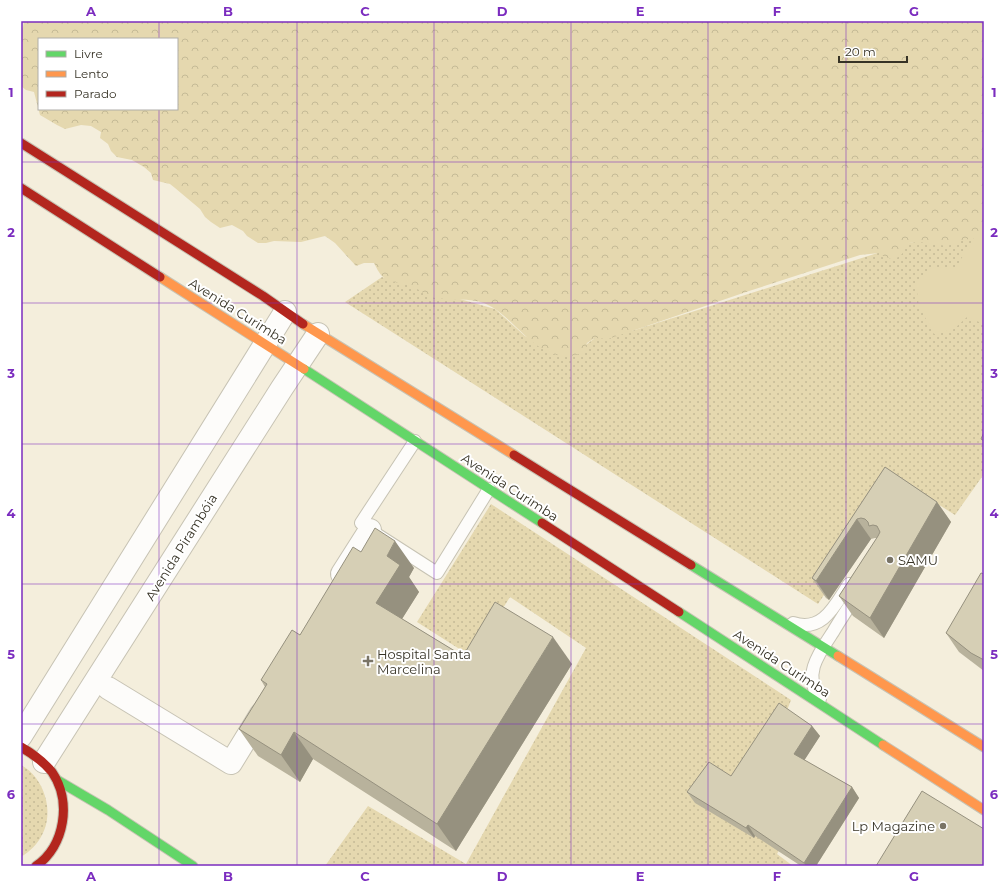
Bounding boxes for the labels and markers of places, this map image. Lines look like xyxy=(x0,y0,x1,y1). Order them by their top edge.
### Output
place label: SAMU xyxy=(898,552,938,568)
marker: SAMU xyxy=(885,555,895,565)
place label: Hospital Santa Marcelina xyxy=(377,646,471,677)
marker: Hospital Santa Marcelina xyxy=(362,655,374,667)
place label: Lp Magazine xyxy=(852,818,935,834)
marker: Lp Magazine xyxy=(938,821,948,831)

